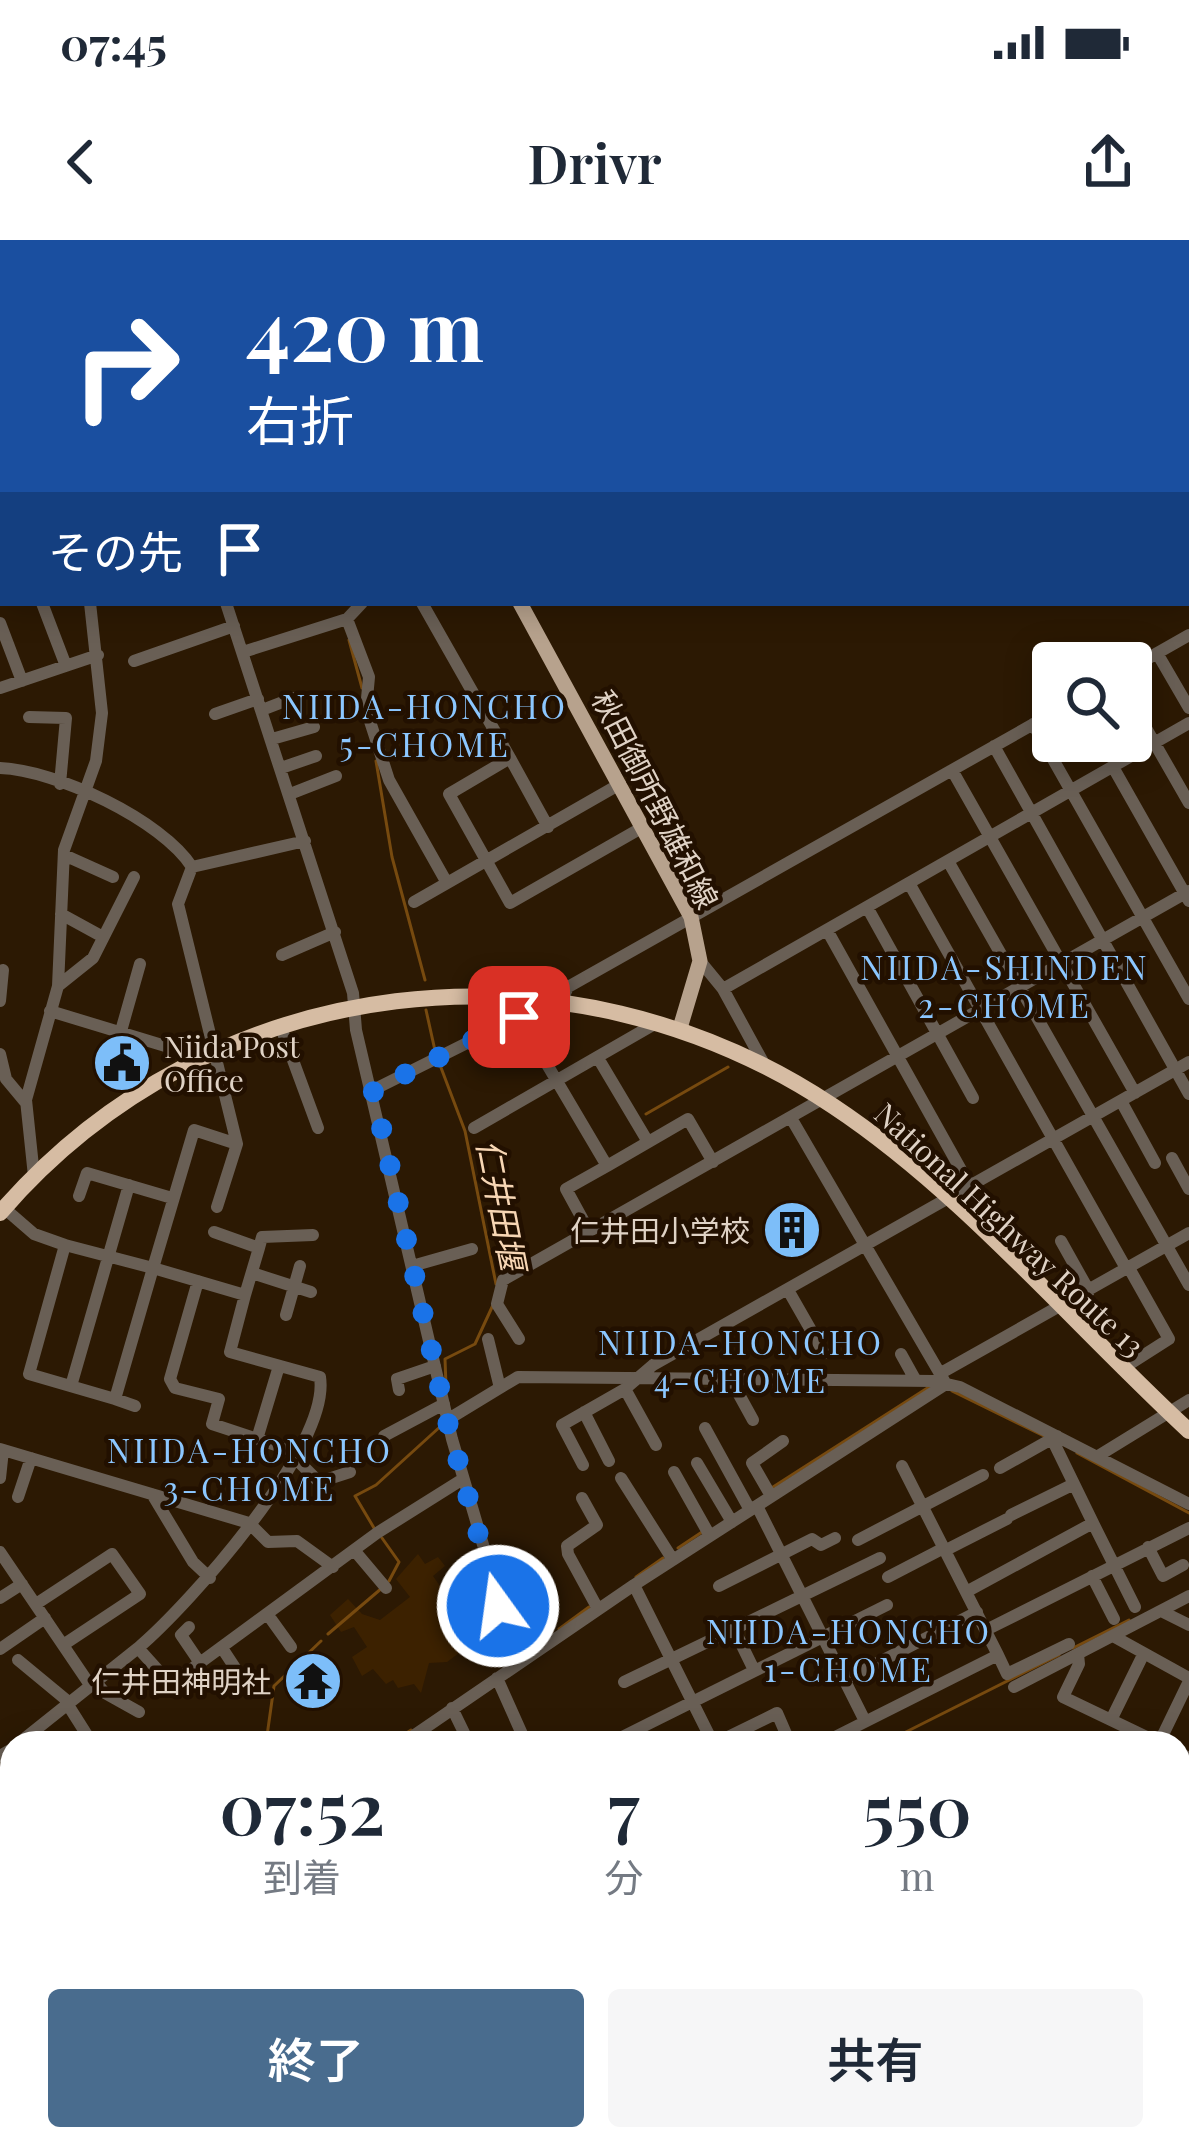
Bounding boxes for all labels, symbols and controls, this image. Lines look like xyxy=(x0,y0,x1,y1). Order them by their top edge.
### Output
text: 07:45 xyxy=(60,12,167,72)
text: Drivr xyxy=(527,126,662,198)
icon: back xyxy=(48,129,114,195)
icon: share xyxy=(1075,129,1141,195)
text: 420 m xyxy=(246,271,484,383)
icon: right xyxy=(48,288,204,444)
text: 右折 xyxy=(246,383,354,455)
icon: arrive xyxy=(207,516,273,582)
text: その先 xyxy=(48,520,183,580)
map controls xyxy=(1032,642,1152,762)
button: search xyxy=(1032,642,1152,762)
district label: NIIDA-HONCHO 5-CHOME xyxy=(282,683,568,765)
street label: 秋田御所野雄和線 xyxy=(584,683,728,915)
district label: NIIDA-SHINDEN 2-CHOME xyxy=(860,944,1150,1026)
pin xyxy=(468,966,570,1068)
icon: arrive xyxy=(486,984,552,1050)
place label: Niida Post Office xyxy=(164,1026,300,1100)
public building icon: Niida Post Office xyxy=(91,1032,153,1094)
street label: National Highway Route 13 xyxy=(866,1093,1154,1365)
water label: 仁井田堰 xyxy=(469,1135,538,1278)
building icon: 仁井田小学校 xyxy=(761,1199,823,1261)
place label: 仁井田小学校 xyxy=(570,1210,750,1250)
district label: NIIDA-HONCHO 4-CHOME xyxy=(598,1319,884,1401)
district label: NIIDA-HONCHO 3-CHOME xyxy=(107,1427,393,1509)
position arrow xyxy=(435,1543,561,1669)
district label: NIIDA-HONCHO 1-CHOME xyxy=(706,1608,992,1690)
temple icon: 仁井田神明社 xyxy=(282,1650,344,1712)
place label: 仁井田神明社 xyxy=(91,1661,271,1701)
text: 07:52 xyxy=(219,1757,385,1853)
text: 7 xyxy=(608,1757,640,1853)
text: 550 xyxy=(862,1759,972,1855)
text: m xyxy=(900,1849,934,1901)
text: 到着 xyxy=(263,1850,341,1902)
text: 分 xyxy=(604,1850,643,1902)
button: 終了 xyxy=(48,1989,584,2127)
button: 共有 xyxy=(608,1989,1143,2127)

